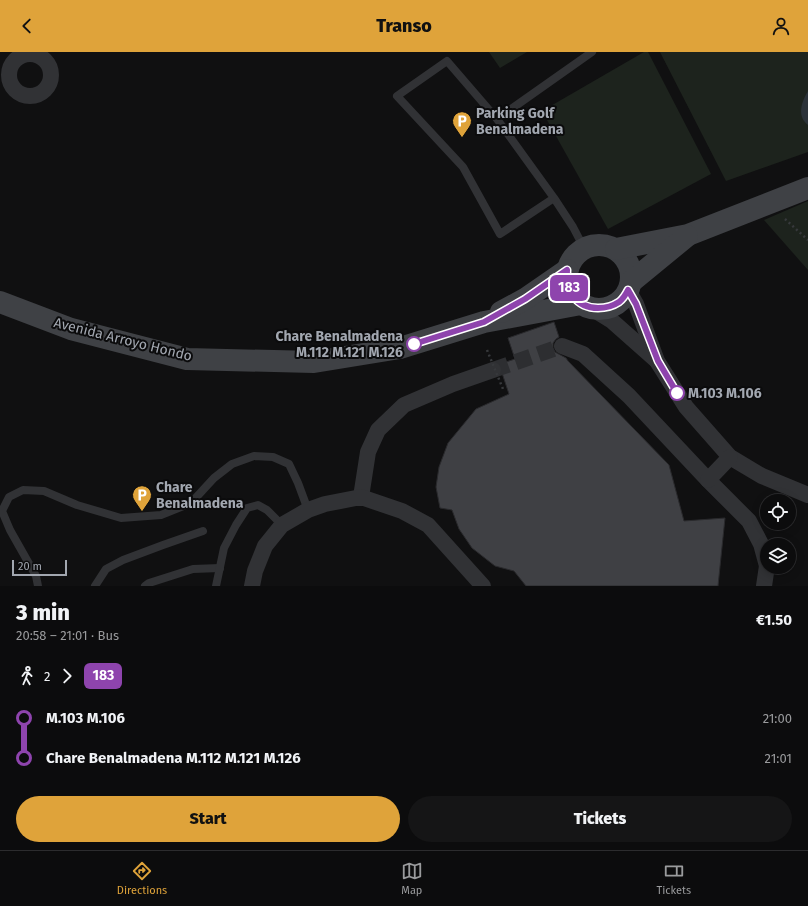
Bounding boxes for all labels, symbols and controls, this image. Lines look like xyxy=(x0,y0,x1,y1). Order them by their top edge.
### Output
icon: back xyxy=(16,15,38,37)
text: Transo xyxy=(376,15,432,37)
icon: person xyxy=(770,15,792,37)
place label: Parking Golf Benalmadena xyxy=(476,105,564,138)
parking icon: Parking Golf Benalmadena xyxy=(451,110,473,138)
line badge: 183 xyxy=(546,275,592,301)
text: 183 xyxy=(558,279,580,296)
street label: Avenida Arroyo Hondo xyxy=(52,314,194,365)
place label: Chare Benalmadena M.112 M.121 M.126 xyxy=(276,328,403,361)
marker: Chare Benalmadena M.112 M.121 M.126 xyxy=(406,336,422,352)
marker: M.103 M.106 xyxy=(669,385,685,401)
place label: M.103 M.106 xyxy=(688,385,762,402)
place label: Chare Benalmadena xyxy=(156,479,244,512)
parking icon: Chare Benalmadena xyxy=(131,484,153,512)
map controls xyxy=(760,494,796,574)
button: locate xyxy=(760,494,796,530)
button: layers xyxy=(760,538,796,574)
scale bar xyxy=(12,558,67,577)
text: 20 m xyxy=(18,560,42,573)
text: 3 min xyxy=(16,599,70,626)
text: €1.50 xyxy=(756,611,792,629)
text: 20:58 – 21:01 · Bus xyxy=(16,628,119,643)
icon: walk xyxy=(16,665,38,687)
icon: forward xyxy=(56,665,78,687)
text: 183 xyxy=(92,667,114,684)
text: 2 xyxy=(44,669,50,684)
text: M.103 M.106 xyxy=(46,709,125,727)
text: 21:00 xyxy=(763,711,792,726)
text: Chare Benalmadena M.112 M.121 M.126 xyxy=(46,749,301,767)
text: 21:01 xyxy=(765,751,792,766)
button: Start xyxy=(16,796,400,842)
button: Tickets xyxy=(408,796,792,842)
tab: Directions xyxy=(117,860,167,897)
tab: Map xyxy=(401,860,423,897)
tab: Tickets xyxy=(657,860,691,897)

